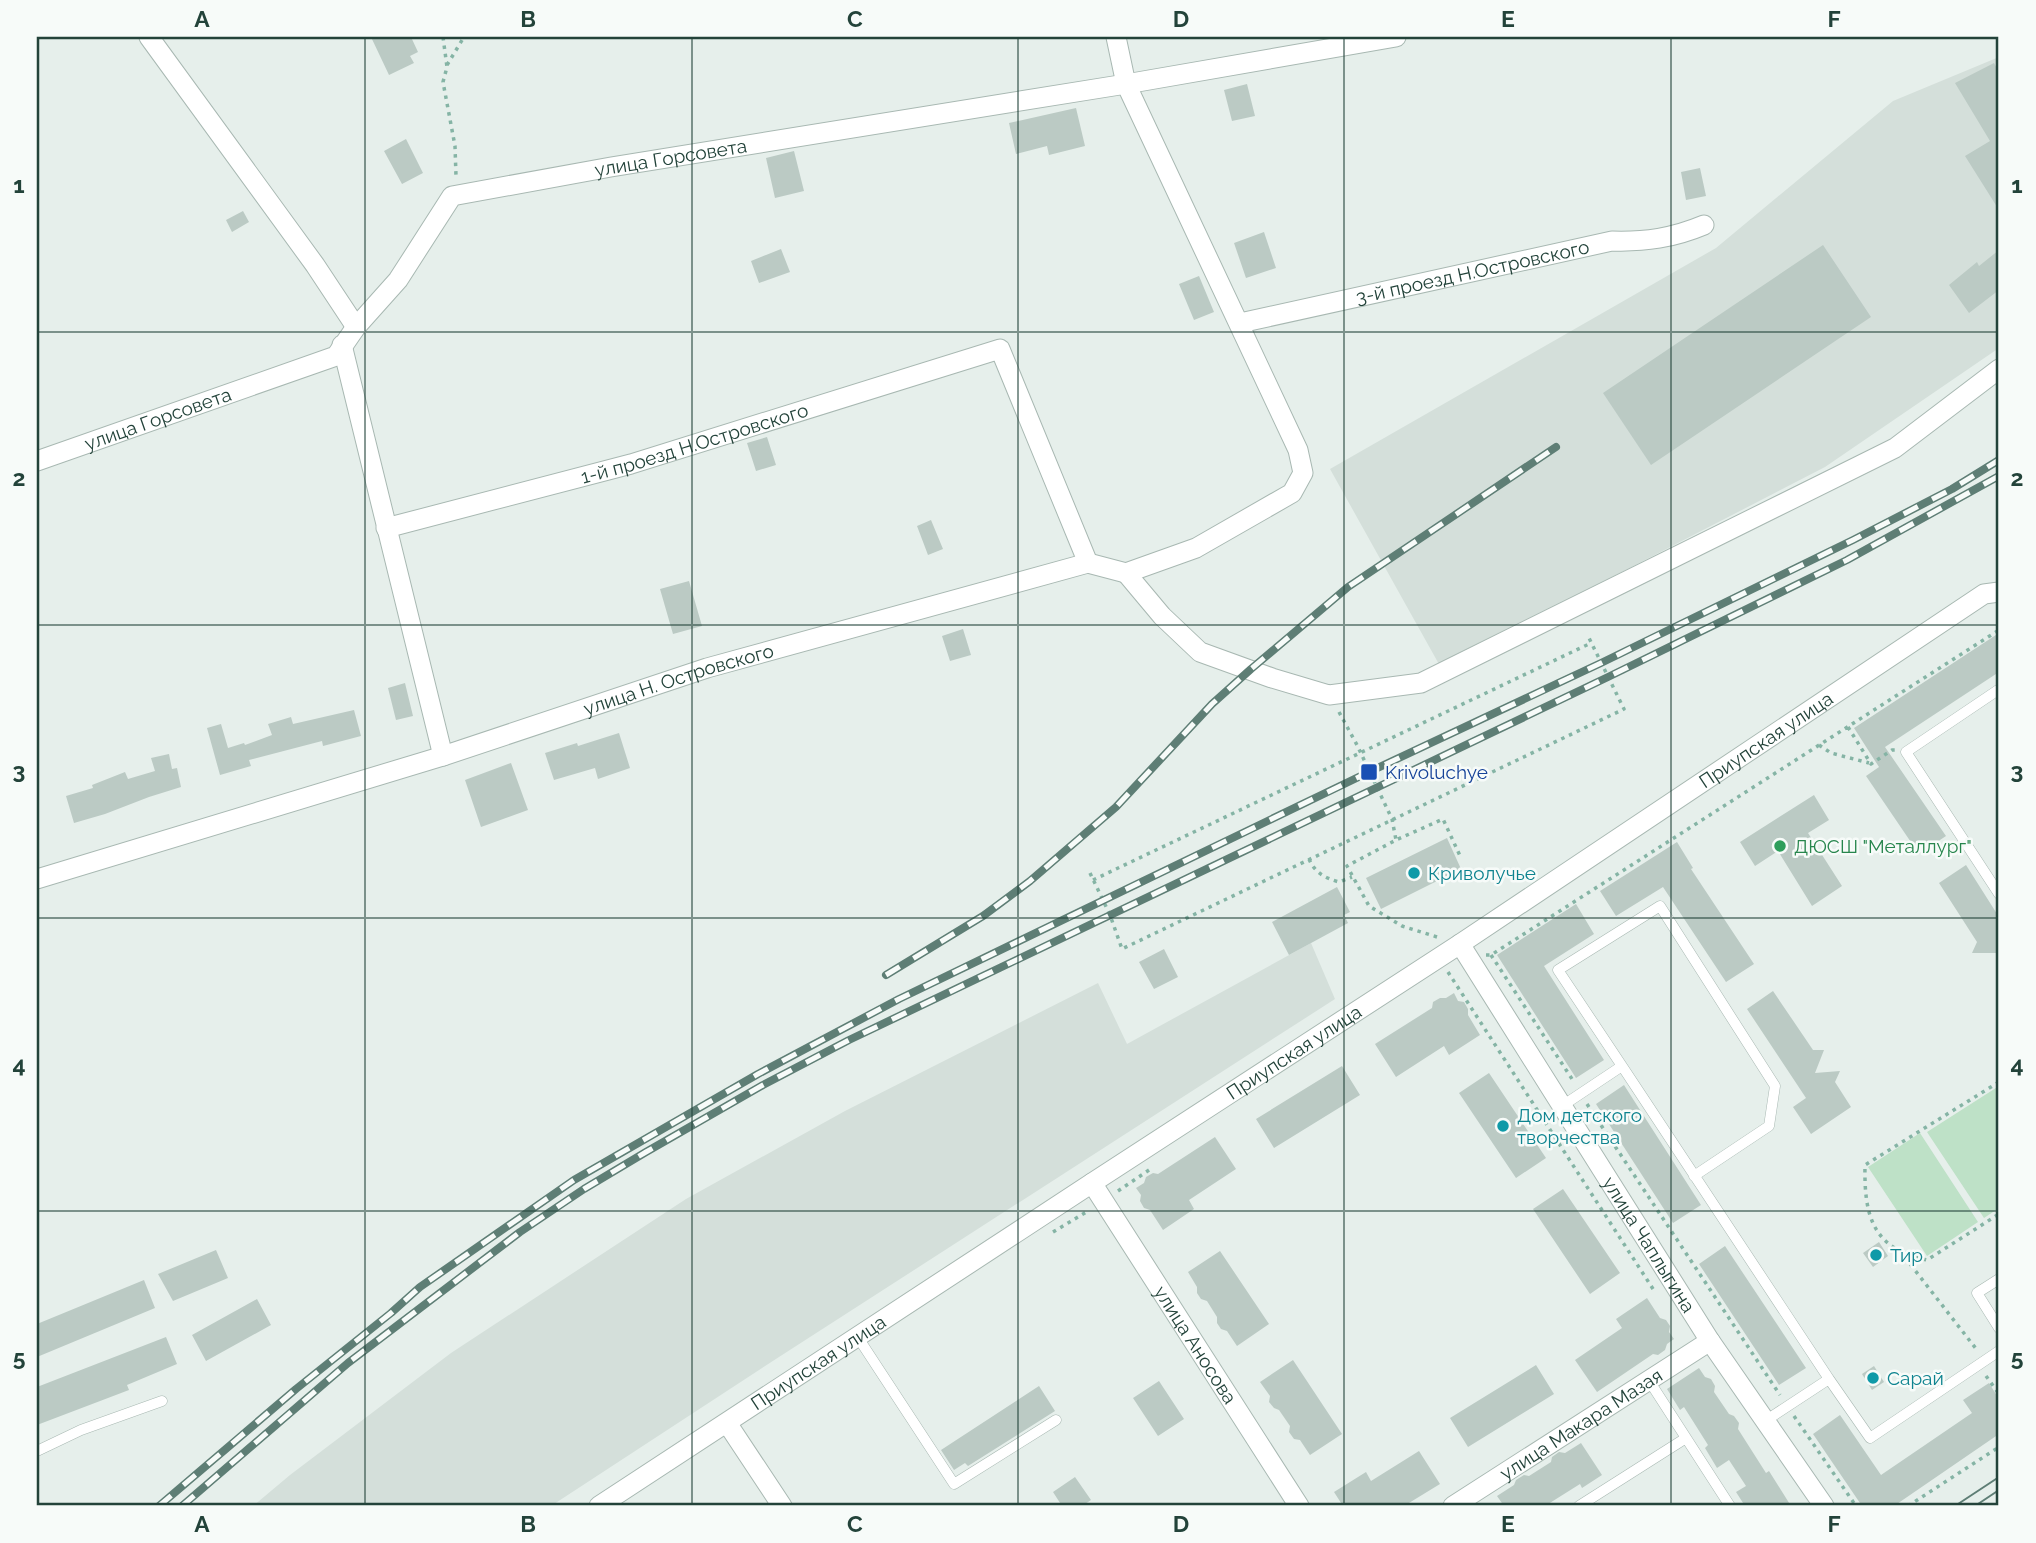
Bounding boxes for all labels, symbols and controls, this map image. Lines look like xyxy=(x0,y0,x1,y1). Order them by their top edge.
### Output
text: A xyxy=(194,5,210,32)
text: B xyxy=(520,5,536,32)
text: C xyxy=(847,5,863,32)
text: D xyxy=(1173,5,1189,32)
text: E xyxy=(1501,5,1515,32)
text: F xyxy=(1827,5,1841,32)
street label: улица Горсовета xyxy=(593,134,748,181)
text: 1 xyxy=(13,171,25,198)
text: 1 xyxy=(2011,171,2023,198)
street label: 3-й проезд Н.Островского xyxy=(1354,235,1591,308)
street label: улица Горсовета xyxy=(82,383,234,454)
street label: 1-й проезд Н.Островского xyxy=(579,398,811,488)
text: 2 xyxy=(13,464,25,491)
text: 2 xyxy=(2011,464,2023,491)
street label: улица Н. Островского xyxy=(581,639,776,719)
street label: Приупская улица xyxy=(1695,687,1837,792)
text: 3 xyxy=(13,757,25,784)
text: 3 xyxy=(2011,757,2023,784)
place label: Krivoluchye xyxy=(1385,761,1488,783)
marker: Krivoluchye xyxy=(1359,762,1379,782)
place label: ДЮСШ "Металлург" xyxy=(1794,835,1972,857)
marker: ДЮСШ "Металлург" xyxy=(1772,838,1788,854)
place label: Криволучье xyxy=(1428,862,1536,884)
marker: Криволучье xyxy=(1406,865,1422,881)
street label: Приупская улица xyxy=(1222,1000,1365,1104)
text: 4 xyxy=(12,1051,26,1078)
text: 4 xyxy=(2010,1051,2024,1078)
place label: Дом детского творчества xyxy=(1517,1104,1642,1148)
marker: Дом детского творчества xyxy=(1495,1118,1511,1134)
street label: улица Чаплыгина xyxy=(1598,1172,1700,1316)
place label: Тир xyxy=(1890,1244,1923,1266)
marker: Тир xyxy=(1868,1247,1884,1263)
street label: улица Аносова xyxy=(1150,1282,1241,1408)
street label: Приупская улица xyxy=(747,1310,890,1414)
text: 5 xyxy=(13,1344,26,1371)
text: 5 xyxy=(2011,1344,2024,1371)
street label: улица Макара Мазая xyxy=(1496,1364,1666,1484)
place label: Сарай xyxy=(1887,1367,1944,1389)
marker: Сарай xyxy=(1865,1370,1881,1386)
text: A xyxy=(194,1510,210,1537)
text: B xyxy=(520,1510,536,1537)
text: C xyxy=(847,1510,863,1537)
text: D xyxy=(1173,1510,1189,1537)
text: E xyxy=(1501,1510,1515,1537)
text: F xyxy=(1827,1510,1841,1537)

